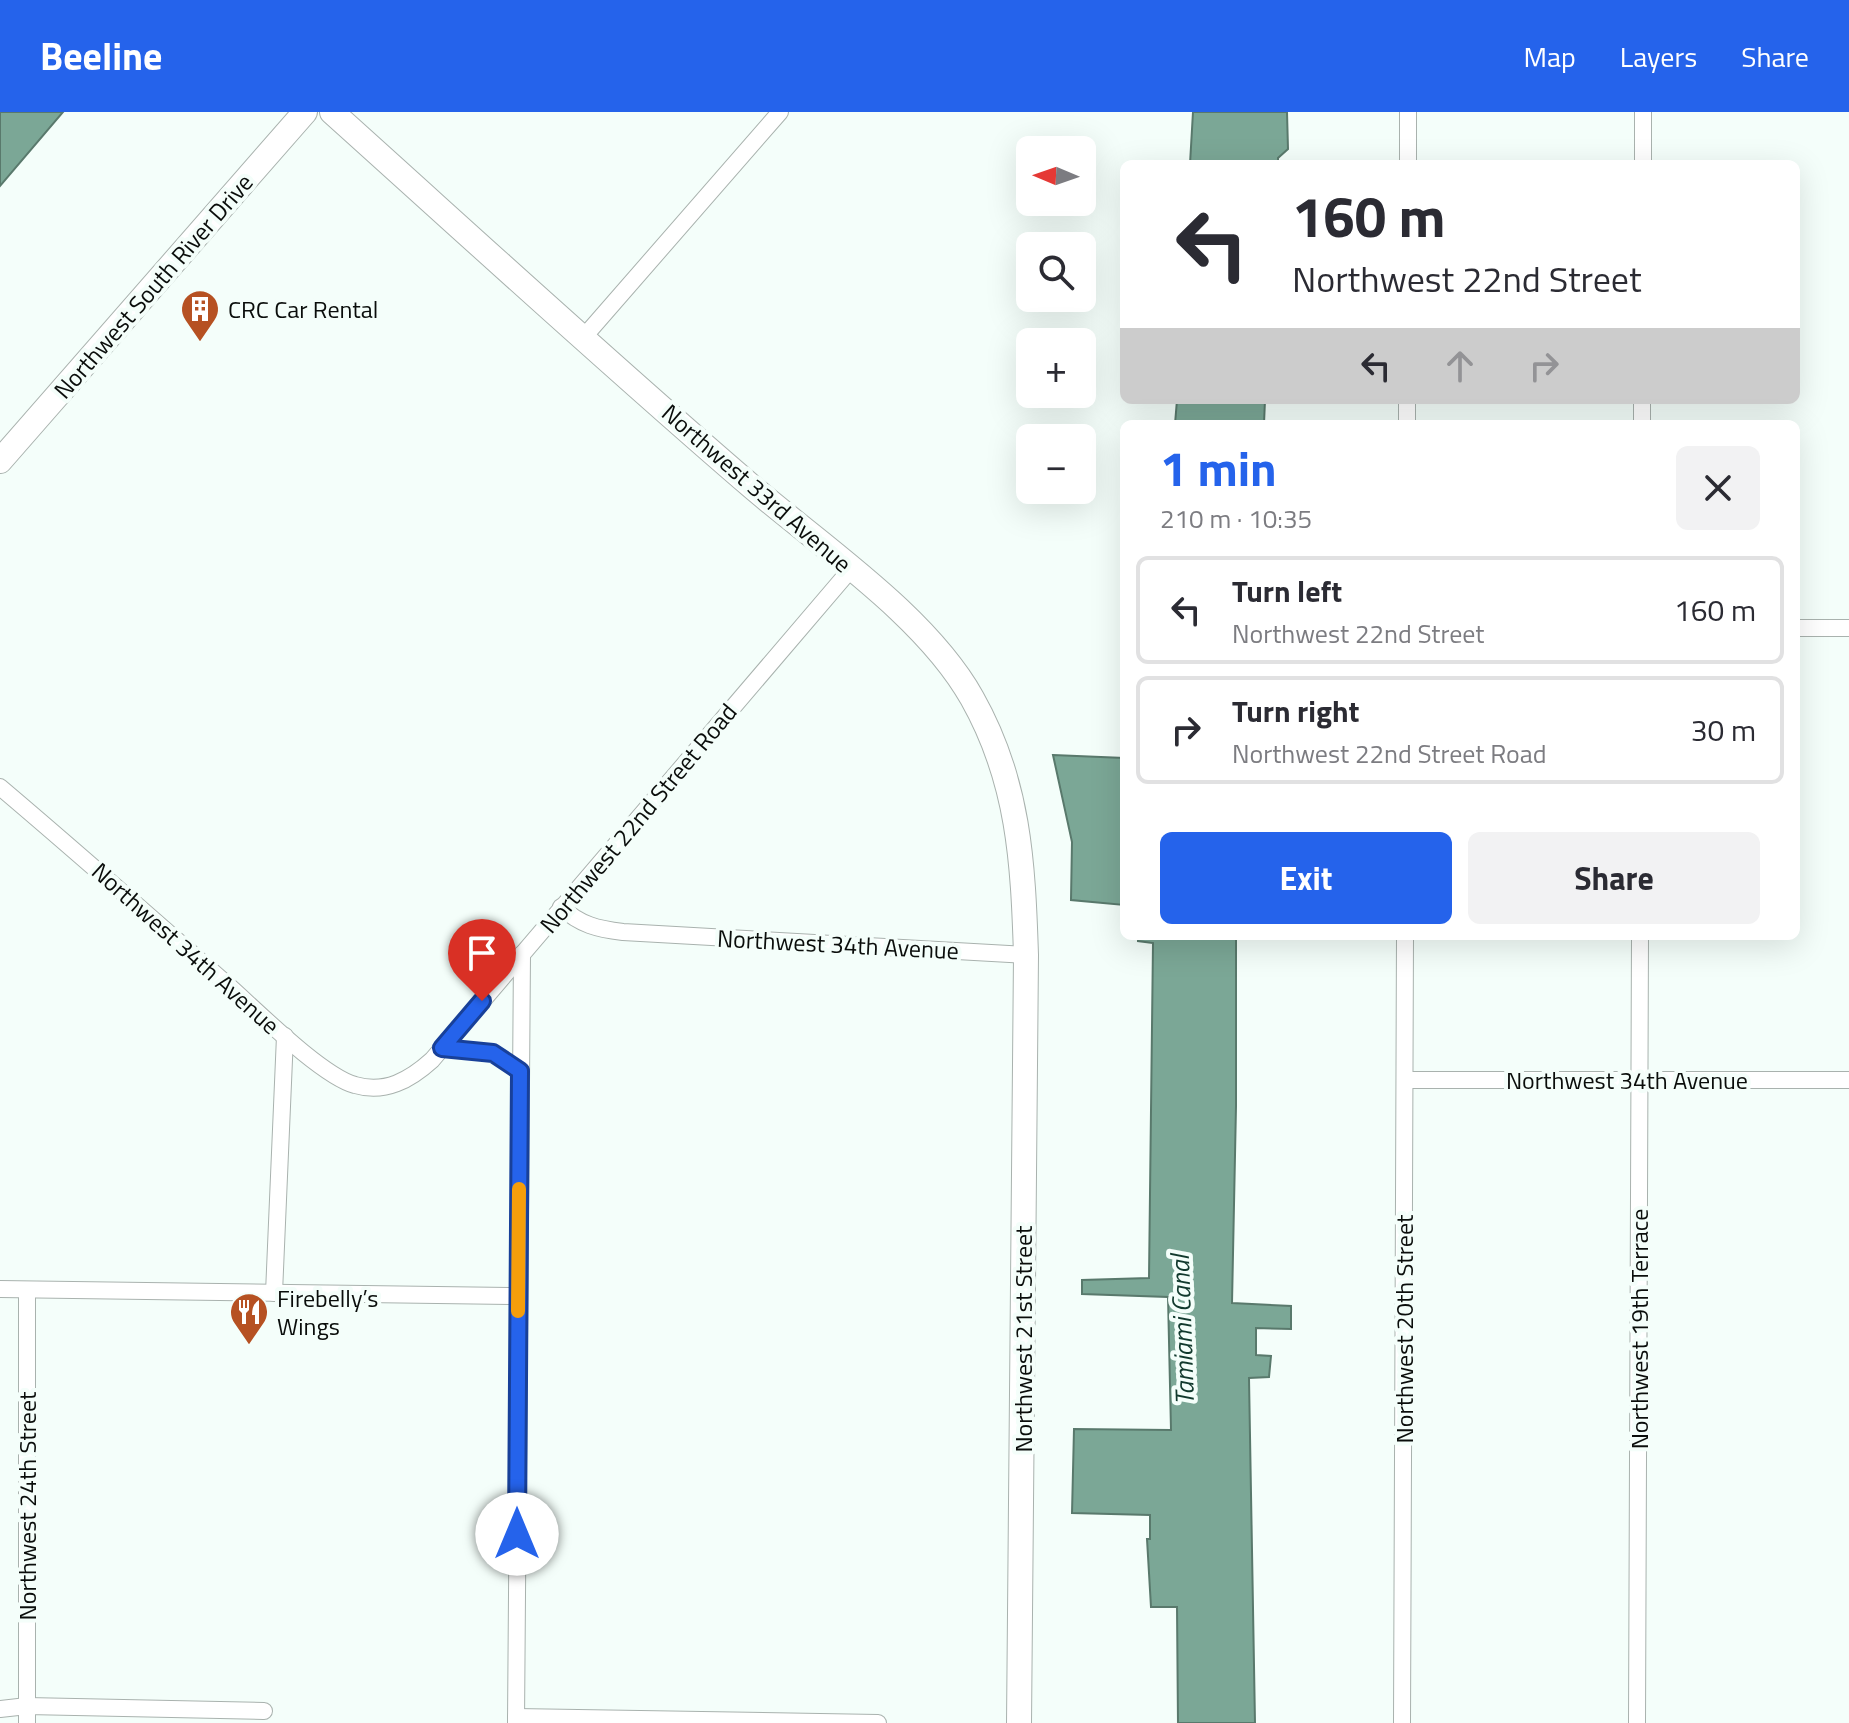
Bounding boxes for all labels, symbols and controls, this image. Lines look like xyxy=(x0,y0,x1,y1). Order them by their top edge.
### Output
text: Beeline xyxy=(40,27,162,85)
text: Map xyxy=(1523,35,1576,78)
text: Layers xyxy=(1620,35,1697,78)
text: Share xyxy=(1741,35,1809,78)
north arrow xyxy=(1016,136,1096,216)
map controls xyxy=(1016,136,1096,504)
street label: Northwest South River Drive xyxy=(45,166,261,406)
text: 160 m xyxy=(1292,174,1445,259)
icon: left xyxy=(1160,192,1264,296)
button: search xyxy=(1016,232,1096,312)
text: Northwest 22nd Street xyxy=(1292,251,1642,306)
building icon: CRC Car Rental xyxy=(179,288,221,343)
place label: CRC Car Rental xyxy=(228,291,378,327)
button: + xyxy=(1016,328,1096,408)
icon: left xyxy=(1354,344,1398,388)
icon: ahead xyxy=(1438,344,1482,388)
icon: right xyxy=(1522,344,1566,388)
street label: Northwest 33rd Avenue xyxy=(654,395,860,581)
button: − xyxy=(1016,424,1096,504)
text: 1 min xyxy=(1160,432,1277,505)
button: close xyxy=(1676,446,1760,530)
text: 210 m · 10:35 xyxy=(1160,499,1312,538)
text: Turn left xyxy=(1232,568,1342,614)
text: 160 m xyxy=(1674,587,1756,633)
icon: left xyxy=(1164,588,1208,632)
text: Northwest 22nd Street xyxy=(1232,614,1484,653)
text: Turn right xyxy=(1232,688,1360,734)
street label: Northwest 22nd Street Road xyxy=(531,695,745,941)
text: 30 m xyxy=(1691,707,1756,753)
icon: right xyxy=(1164,708,1208,752)
text: Northwest 22nd Street Road xyxy=(1232,734,1546,773)
button: Exit xyxy=(1160,832,1452,924)
button: Share xyxy=(1468,832,1760,924)
street label: Northwest 34th Avenue xyxy=(84,854,288,1042)
pin xyxy=(448,919,516,1001)
street label: Northwest 34th Avenue xyxy=(716,920,960,968)
icon: arrive xyxy=(460,931,504,975)
street label: Northwest 34th Avenue xyxy=(1506,1062,1748,1098)
street label: Northwest 19th Terrace xyxy=(1621,1209,1657,1449)
street label: Northwest 20th Street xyxy=(1386,1214,1422,1443)
street label: Northwest 21st Street xyxy=(1005,1225,1041,1453)
water label: Tamiami Canal xyxy=(1160,1251,1204,1406)
place label: Firebelly’s Wings xyxy=(277,1280,378,1344)
restaurant icon: Firebelly’s Wings xyxy=(228,1291,270,1346)
street label: Northwest 24th Street xyxy=(9,1391,45,1620)
position arrow xyxy=(475,1492,559,1576)

